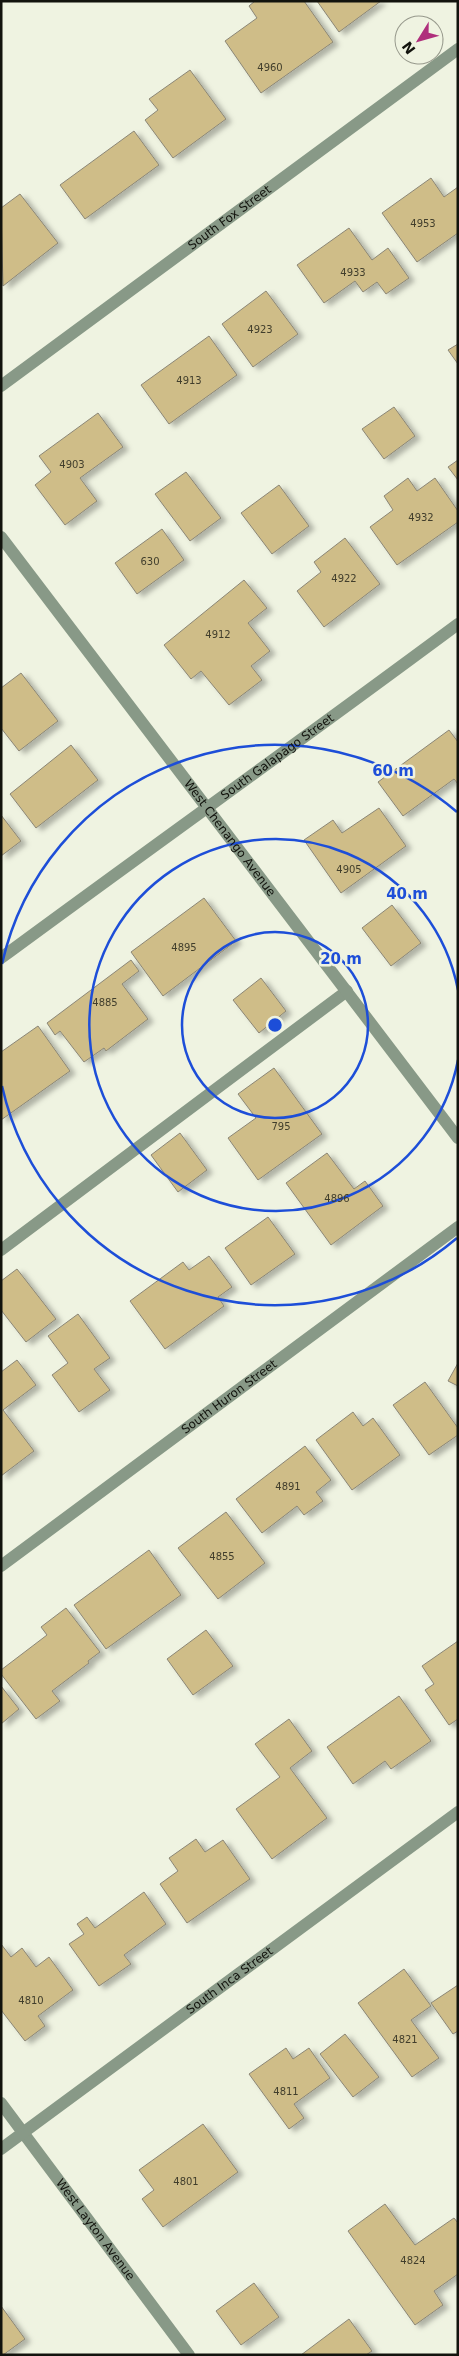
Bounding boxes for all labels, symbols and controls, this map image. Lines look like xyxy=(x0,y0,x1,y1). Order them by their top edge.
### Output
north arrow xyxy=(394,15,444,65)
text: N xyxy=(399,38,419,57)
house number: 4960 xyxy=(257,62,283,73)
street label: South Fox Street xyxy=(185,182,274,253)
house number: 4953 xyxy=(410,218,436,229)
house number: 4933 xyxy=(340,267,366,278)
house number: 4923 xyxy=(247,324,273,335)
house number: 4913 xyxy=(176,375,202,386)
house number: 4903 xyxy=(59,459,85,470)
house number: 4932 xyxy=(408,512,434,523)
house number: 630 xyxy=(140,556,160,567)
house number: 4922 xyxy=(331,573,357,584)
house number: 4912 xyxy=(205,629,231,640)
street label: South Galapago Street xyxy=(218,711,337,802)
text: 60 m xyxy=(372,762,414,780)
street label: West Chenango Avenue xyxy=(181,777,279,899)
house number: 4905 xyxy=(336,864,362,875)
text: 40 m xyxy=(386,885,428,903)
house number: 4895 xyxy=(171,942,197,953)
text: 20 m xyxy=(320,950,362,968)
house number: 4885 xyxy=(92,997,118,1008)
centre of rings xyxy=(266,1016,284,1034)
house number: 795 xyxy=(271,1121,291,1132)
house number: 4896 xyxy=(324,1193,350,1204)
street label: South Huron Street xyxy=(179,1357,280,1437)
house number: 4891 xyxy=(275,1481,301,1492)
house number: 4855 xyxy=(209,1551,235,1562)
street label: South Inca Street xyxy=(183,1944,276,2017)
house number: 4810 xyxy=(18,1995,44,2006)
house number: 4821 xyxy=(392,2034,418,2045)
house number: 4811 xyxy=(273,2086,299,2097)
street label: West Layton Avenue xyxy=(53,2176,138,2283)
house number: 4801 xyxy=(173,2176,199,2187)
house number: 4824 xyxy=(400,2255,426,2266)

